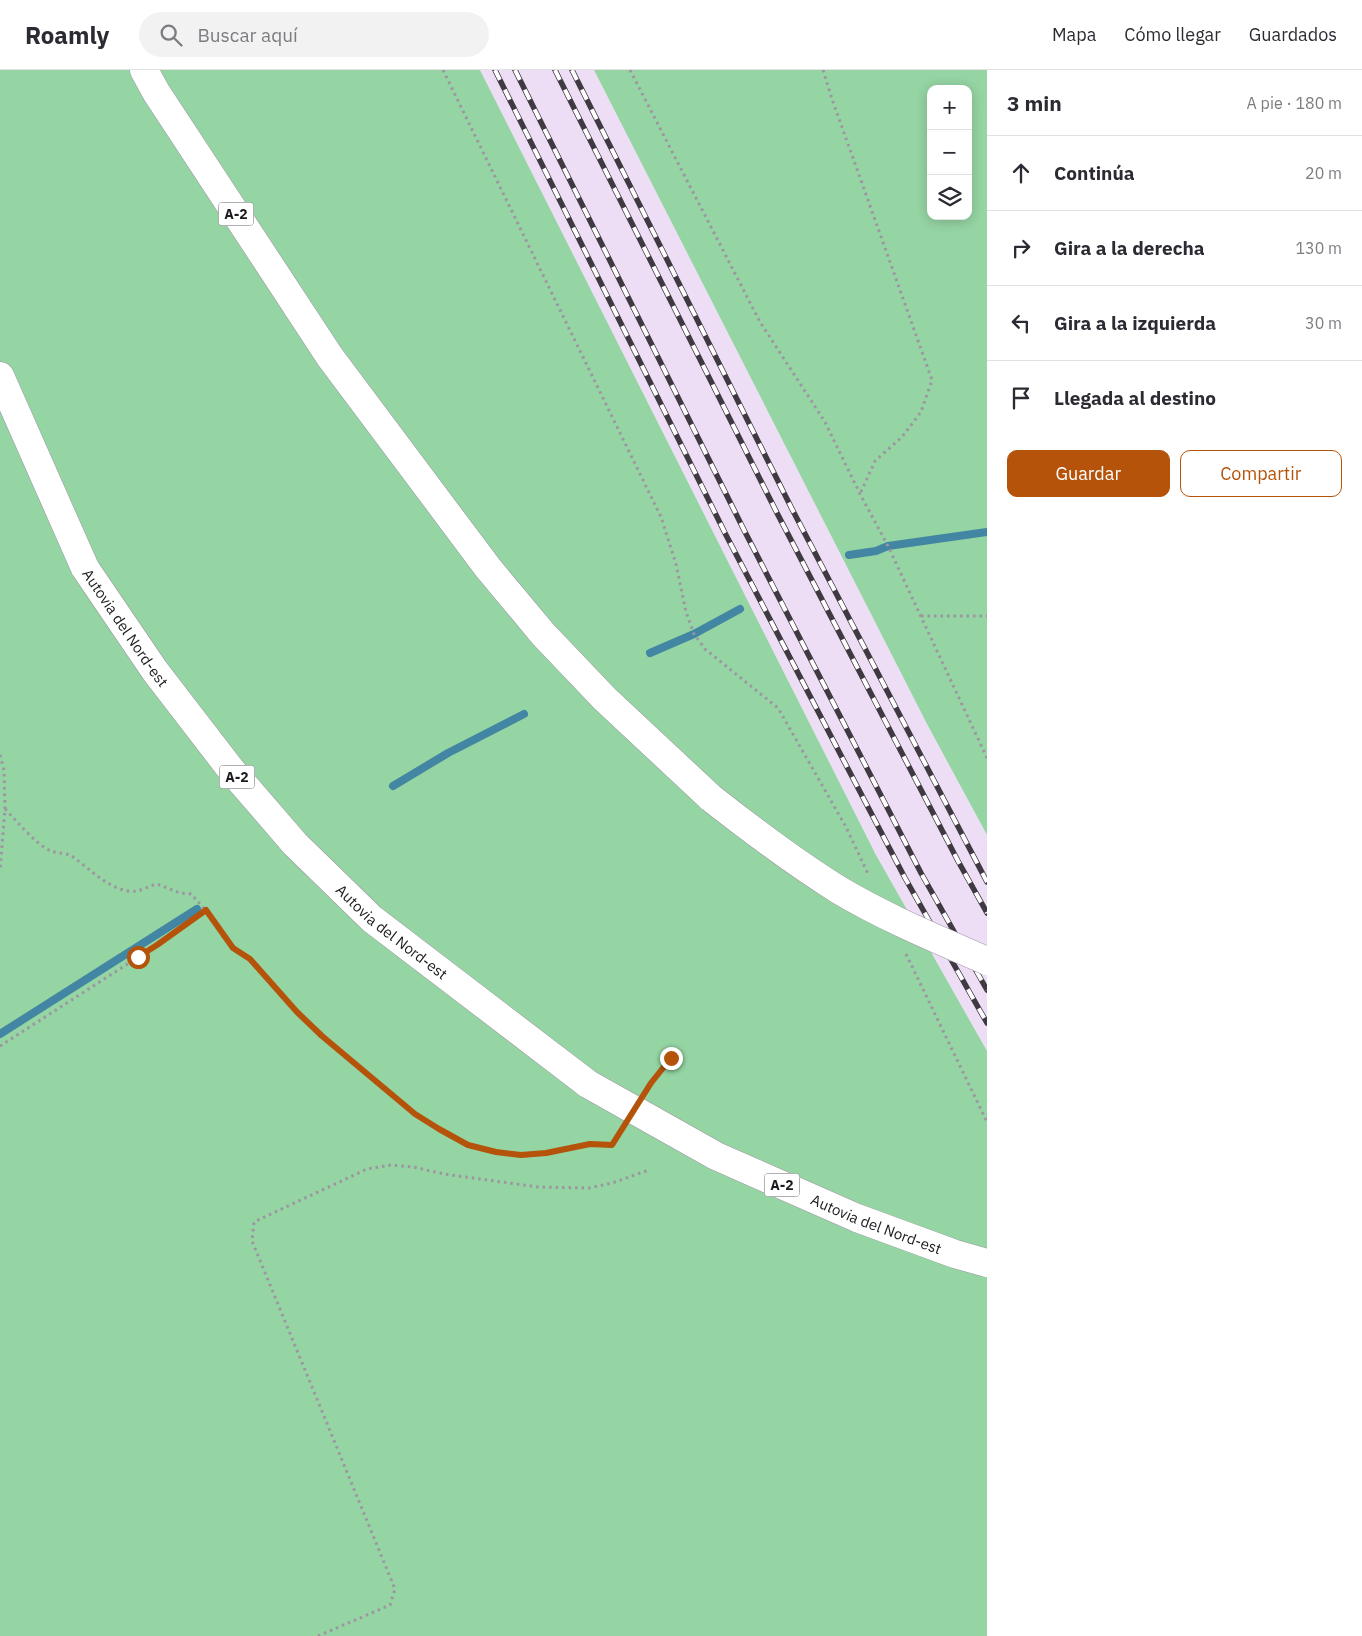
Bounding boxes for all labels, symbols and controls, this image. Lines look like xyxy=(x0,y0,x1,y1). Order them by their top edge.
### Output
search box xyxy=(139,12,489,57)
text: Roamly xyxy=(25,19,109,51)
icon: search xyxy=(157,21,185,49)
text: Buscar aquí xyxy=(197,23,298,47)
text: Mapa xyxy=(1052,23,1096,46)
text: Cómo llegar xyxy=(1124,23,1221,46)
text: Guardados xyxy=(1249,23,1337,46)
map controls xyxy=(927,85,972,220)
button: + xyxy=(927,85,972,130)
text: 3 min xyxy=(1007,89,1062,117)
text: A pie · 180 m xyxy=(1247,93,1342,113)
button: − xyxy=(927,130,972,175)
icon: ahead xyxy=(1007,159,1035,187)
text: Continúa xyxy=(1054,161,1135,185)
text: 20 m xyxy=(1305,163,1342,183)
button: layers xyxy=(927,175,972,220)
road number: A-2 xyxy=(218,202,254,226)
icon: right xyxy=(1007,234,1035,262)
text: Gira a la derecha xyxy=(1054,236,1205,260)
text: 130 m xyxy=(1295,238,1342,258)
icon: left xyxy=(1007,309,1035,337)
text: Gira a la izquierda xyxy=(1054,311,1216,335)
text: 30 m xyxy=(1305,313,1342,333)
icon: arrive xyxy=(1007,384,1035,412)
text: Llegada al destino xyxy=(1054,386,1216,410)
button: Guardar xyxy=(1007,450,1170,497)
button: Compartir xyxy=(1180,450,1342,497)
street label: Autovia del Nord-est xyxy=(79,565,173,690)
road number: A-2 xyxy=(220,766,254,789)
street label: Autovia del Nord-est xyxy=(332,880,452,983)
route start xyxy=(127,946,150,969)
route end xyxy=(660,1047,683,1070)
road number: A-2 xyxy=(764,1174,800,1196)
street label: Autovia del Nord-est xyxy=(808,1189,944,1258)

